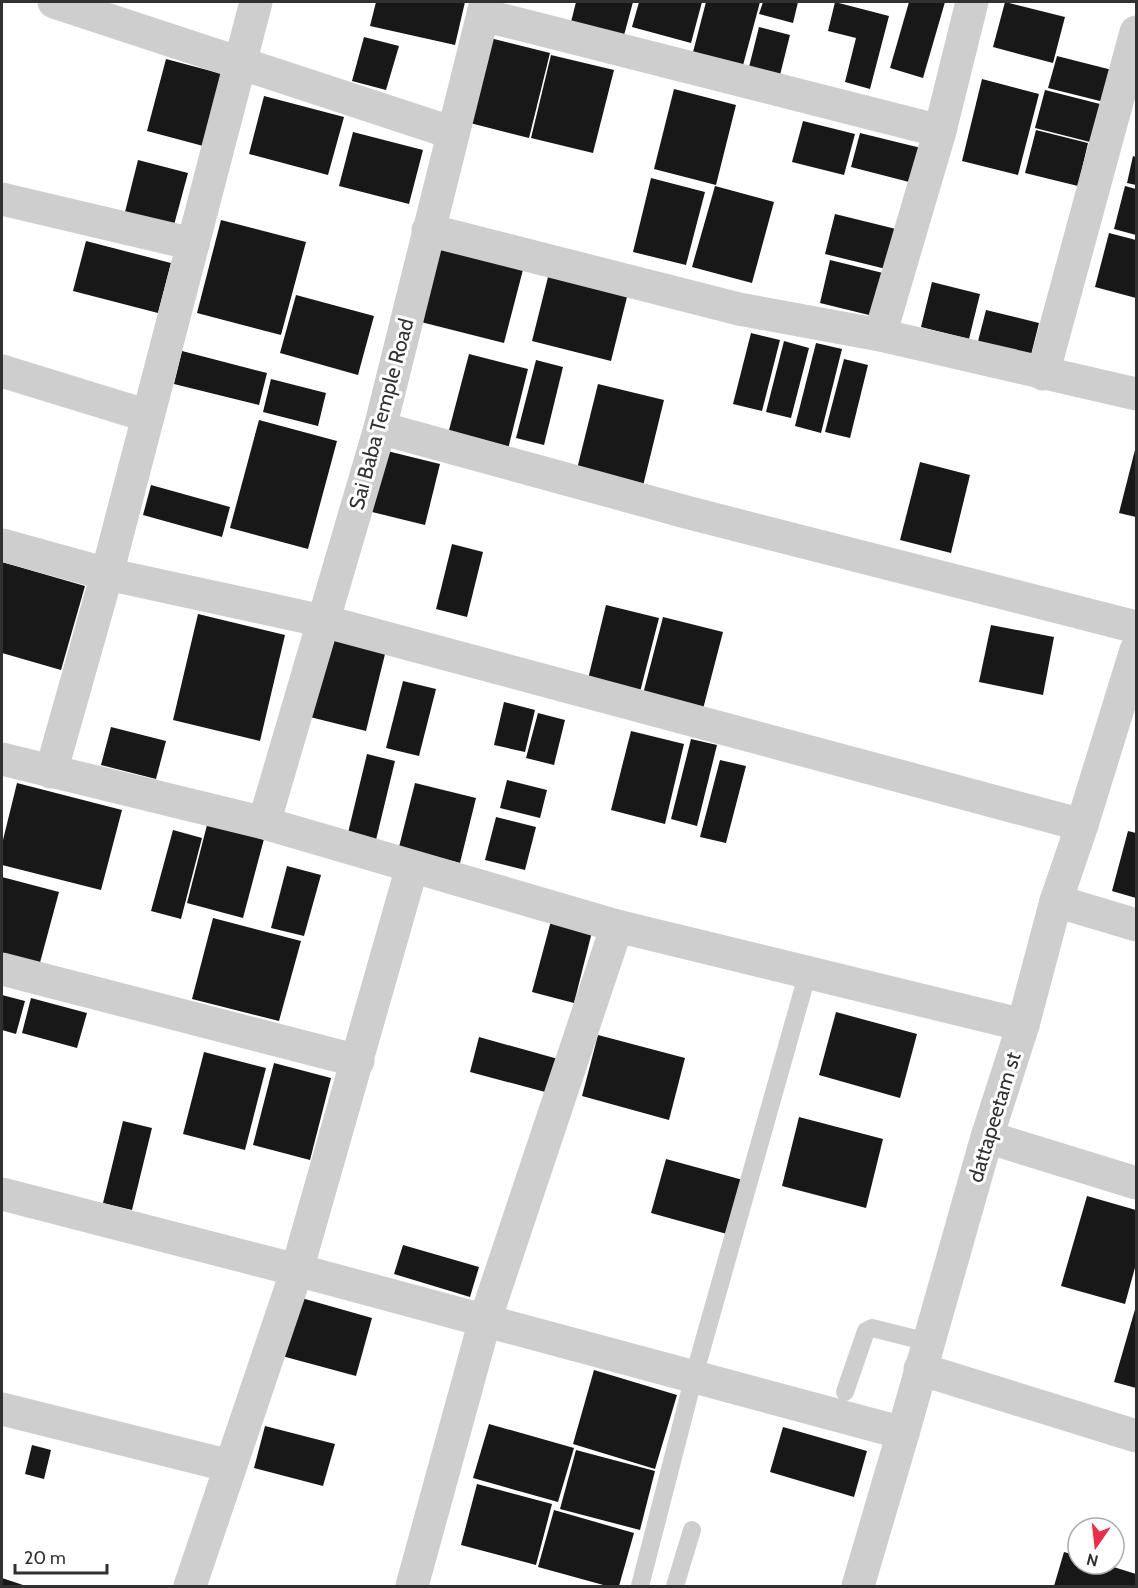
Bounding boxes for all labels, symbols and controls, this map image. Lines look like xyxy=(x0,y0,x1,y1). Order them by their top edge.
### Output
street label: Sai Baba Temple Road xyxy=(343,316,419,512)
street label: dattapeetam st xyxy=(962,1049,1026,1185)
north arrow xyxy=(1066,1516,1126,1576)
scale bar xyxy=(15,1537,106,1575)
text: 20 m xyxy=(24,1547,66,1569)
text: N xyxy=(1085,1549,1100,1571)

